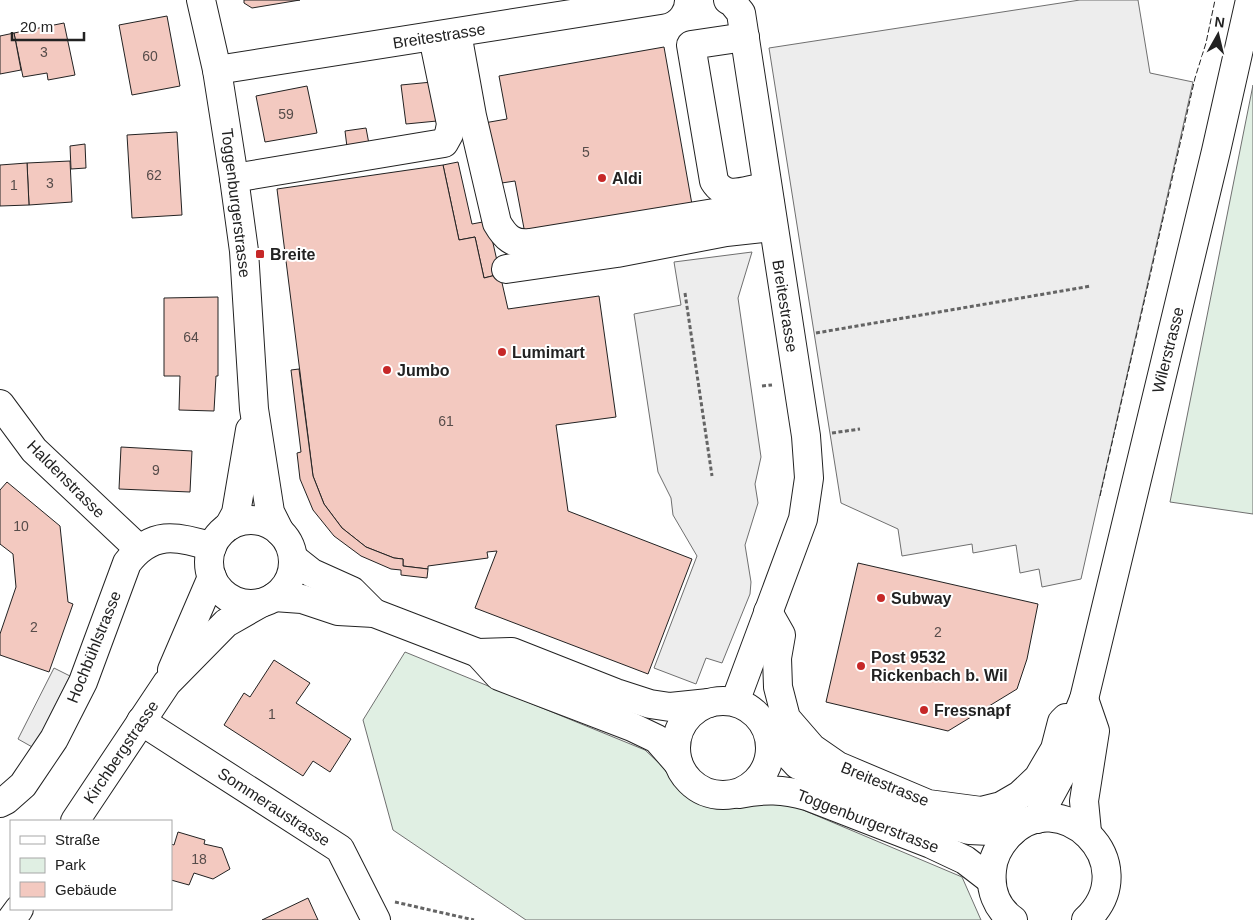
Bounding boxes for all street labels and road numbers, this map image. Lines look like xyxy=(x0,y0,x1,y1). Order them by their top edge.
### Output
street label: Breitestrasse xyxy=(392,20,487,52)
street label: Toggenburgerstrasse xyxy=(218,127,254,279)
street label: Breitestrasse xyxy=(769,259,801,354)
street label: Wilerstrasse xyxy=(1149,305,1187,395)
street label: Haldenstrasse xyxy=(24,437,108,521)
street label: Hochbühlstrasse xyxy=(64,588,124,705)
street label: Kirchbergstrasse xyxy=(80,697,162,807)
street label: Breitestrasse xyxy=(839,759,932,809)
street label: Sommeraustrasse xyxy=(215,765,333,850)
street label: Toggenburgerstrasse xyxy=(795,786,941,856)

